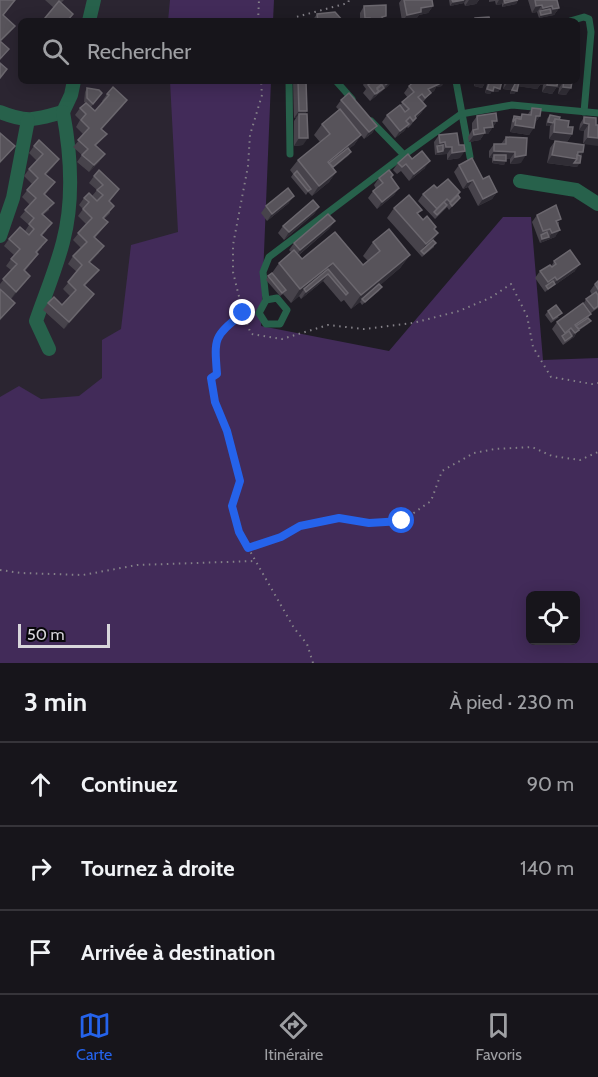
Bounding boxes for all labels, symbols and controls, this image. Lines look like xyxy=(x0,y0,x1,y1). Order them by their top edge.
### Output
search box xyxy=(18,18,580,84)
icon: search xyxy=(39,35,72,68)
text: Rechercher xyxy=(87,38,191,65)
route end xyxy=(229,299,255,325)
route start xyxy=(388,507,414,533)
map controls xyxy=(526,591,580,645)
button: locate xyxy=(526,591,580,645)
scale bar xyxy=(18,621,110,648)
text: 50 m xyxy=(27,625,64,644)
text: 3 min xyxy=(24,686,87,718)
text: À pied · 230 m xyxy=(449,690,574,714)
icon: ahead xyxy=(24,768,57,801)
text: Continuez xyxy=(81,771,178,798)
text: 90 m xyxy=(527,772,574,796)
icon: right xyxy=(24,852,57,885)
text: Tournez à droite xyxy=(81,855,235,882)
text: 140 m xyxy=(520,856,574,880)
icon: arrive xyxy=(24,936,57,969)
text: Arrivée à destination xyxy=(81,939,275,966)
tab: Carte xyxy=(76,1009,112,1064)
tab: Itinéraire xyxy=(264,1009,323,1064)
tab: Favoris xyxy=(475,1009,522,1064)

